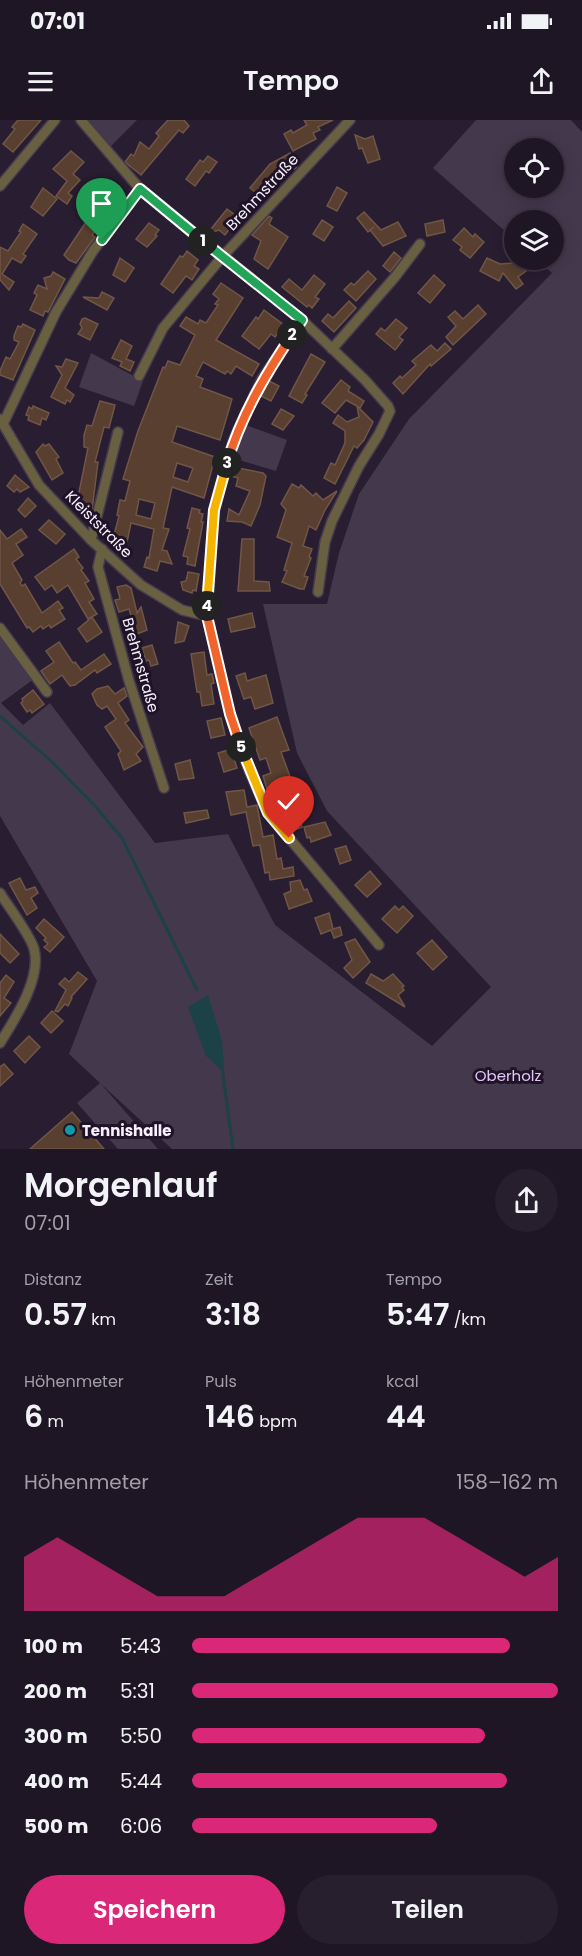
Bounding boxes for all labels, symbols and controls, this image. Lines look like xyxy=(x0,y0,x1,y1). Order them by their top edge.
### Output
text: 07:01 xyxy=(30,6,85,37)
text: Tempo xyxy=(243,62,339,99)
icon: menu xyxy=(24,65,57,98)
icon: share xyxy=(525,65,558,98)
map controls xyxy=(504,138,564,270)
button: locate xyxy=(504,138,564,198)
street label: Brehmstraße xyxy=(221,149,303,235)
pin xyxy=(76,178,127,240)
icon: arrive xyxy=(85,187,118,220)
button: layers xyxy=(504,210,564,270)
pin: 1 xyxy=(188,226,218,256)
text: 1 xyxy=(200,229,206,252)
pin: 2 xyxy=(277,320,307,350)
text: 2 xyxy=(287,323,297,346)
pin: 3 xyxy=(212,448,242,478)
text: 3 xyxy=(222,451,232,474)
street label: Kleiststraße xyxy=(61,486,137,562)
pin: 4 xyxy=(192,591,222,621)
text: 4 xyxy=(202,594,212,617)
street label: Brehmstraße xyxy=(117,615,165,715)
pin: 5 xyxy=(226,732,256,762)
text: 5 xyxy=(236,735,246,758)
pin xyxy=(263,776,314,838)
icon: check xyxy=(272,785,305,818)
park label: Oberholz xyxy=(475,1065,541,1086)
place label: Tennishalle xyxy=(82,1120,172,1141)
marker: Tennishalle xyxy=(63,1123,77,1137)
text: Morgenlauf xyxy=(24,1162,217,1209)
button: share xyxy=(495,1169,558,1232)
text: 07:01 xyxy=(24,1209,71,1237)
text: Distanz xyxy=(24,1268,82,1291)
text: Zeit xyxy=(205,1268,233,1291)
text: Tempo xyxy=(386,1268,442,1291)
text: 0.57 xyxy=(24,1293,87,1336)
text: 3:18 xyxy=(205,1293,261,1336)
text: 5:47 xyxy=(386,1293,449,1336)
text: km xyxy=(87,1308,116,1331)
text: /km xyxy=(449,1308,486,1331)
text: Höhenmeter xyxy=(24,1370,124,1393)
text: Puls xyxy=(205,1370,237,1393)
text: kcal xyxy=(386,1370,419,1393)
text: 6 xyxy=(24,1395,43,1438)
text: 146 xyxy=(205,1395,255,1438)
text: 44 xyxy=(386,1395,426,1438)
text: m xyxy=(43,1410,64,1433)
text: bpm xyxy=(255,1410,297,1433)
text: Höhenmeter xyxy=(24,1468,149,1496)
text: 158–162 m xyxy=(456,1468,558,1496)
text: 100 m xyxy=(24,1632,83,1660)
text: 5:43 xyxy=(120,1632,161,1660)
text: 200 m xyxy=(24,1677,87,1705)
text: 5:31 xyxy=(120,1677,155,1705)
text: 300 m xyxy=(24,1722,88,1750)
text: 5:50 xyxy=(120,1722,162,1750)
text: 400 m xyxy=(24,1767,89,1795)
text: 5:44 xyxy=(120,1767,162,1795)
text: 500 m xyxy=(24,1812,89,1840)
text: 6:06 xyxy=(120,1812,162,1840)
button: Speichern xyxy=(24,1875,285,1944)
button: Teilen xyxy=(297,1875,558,1944)

